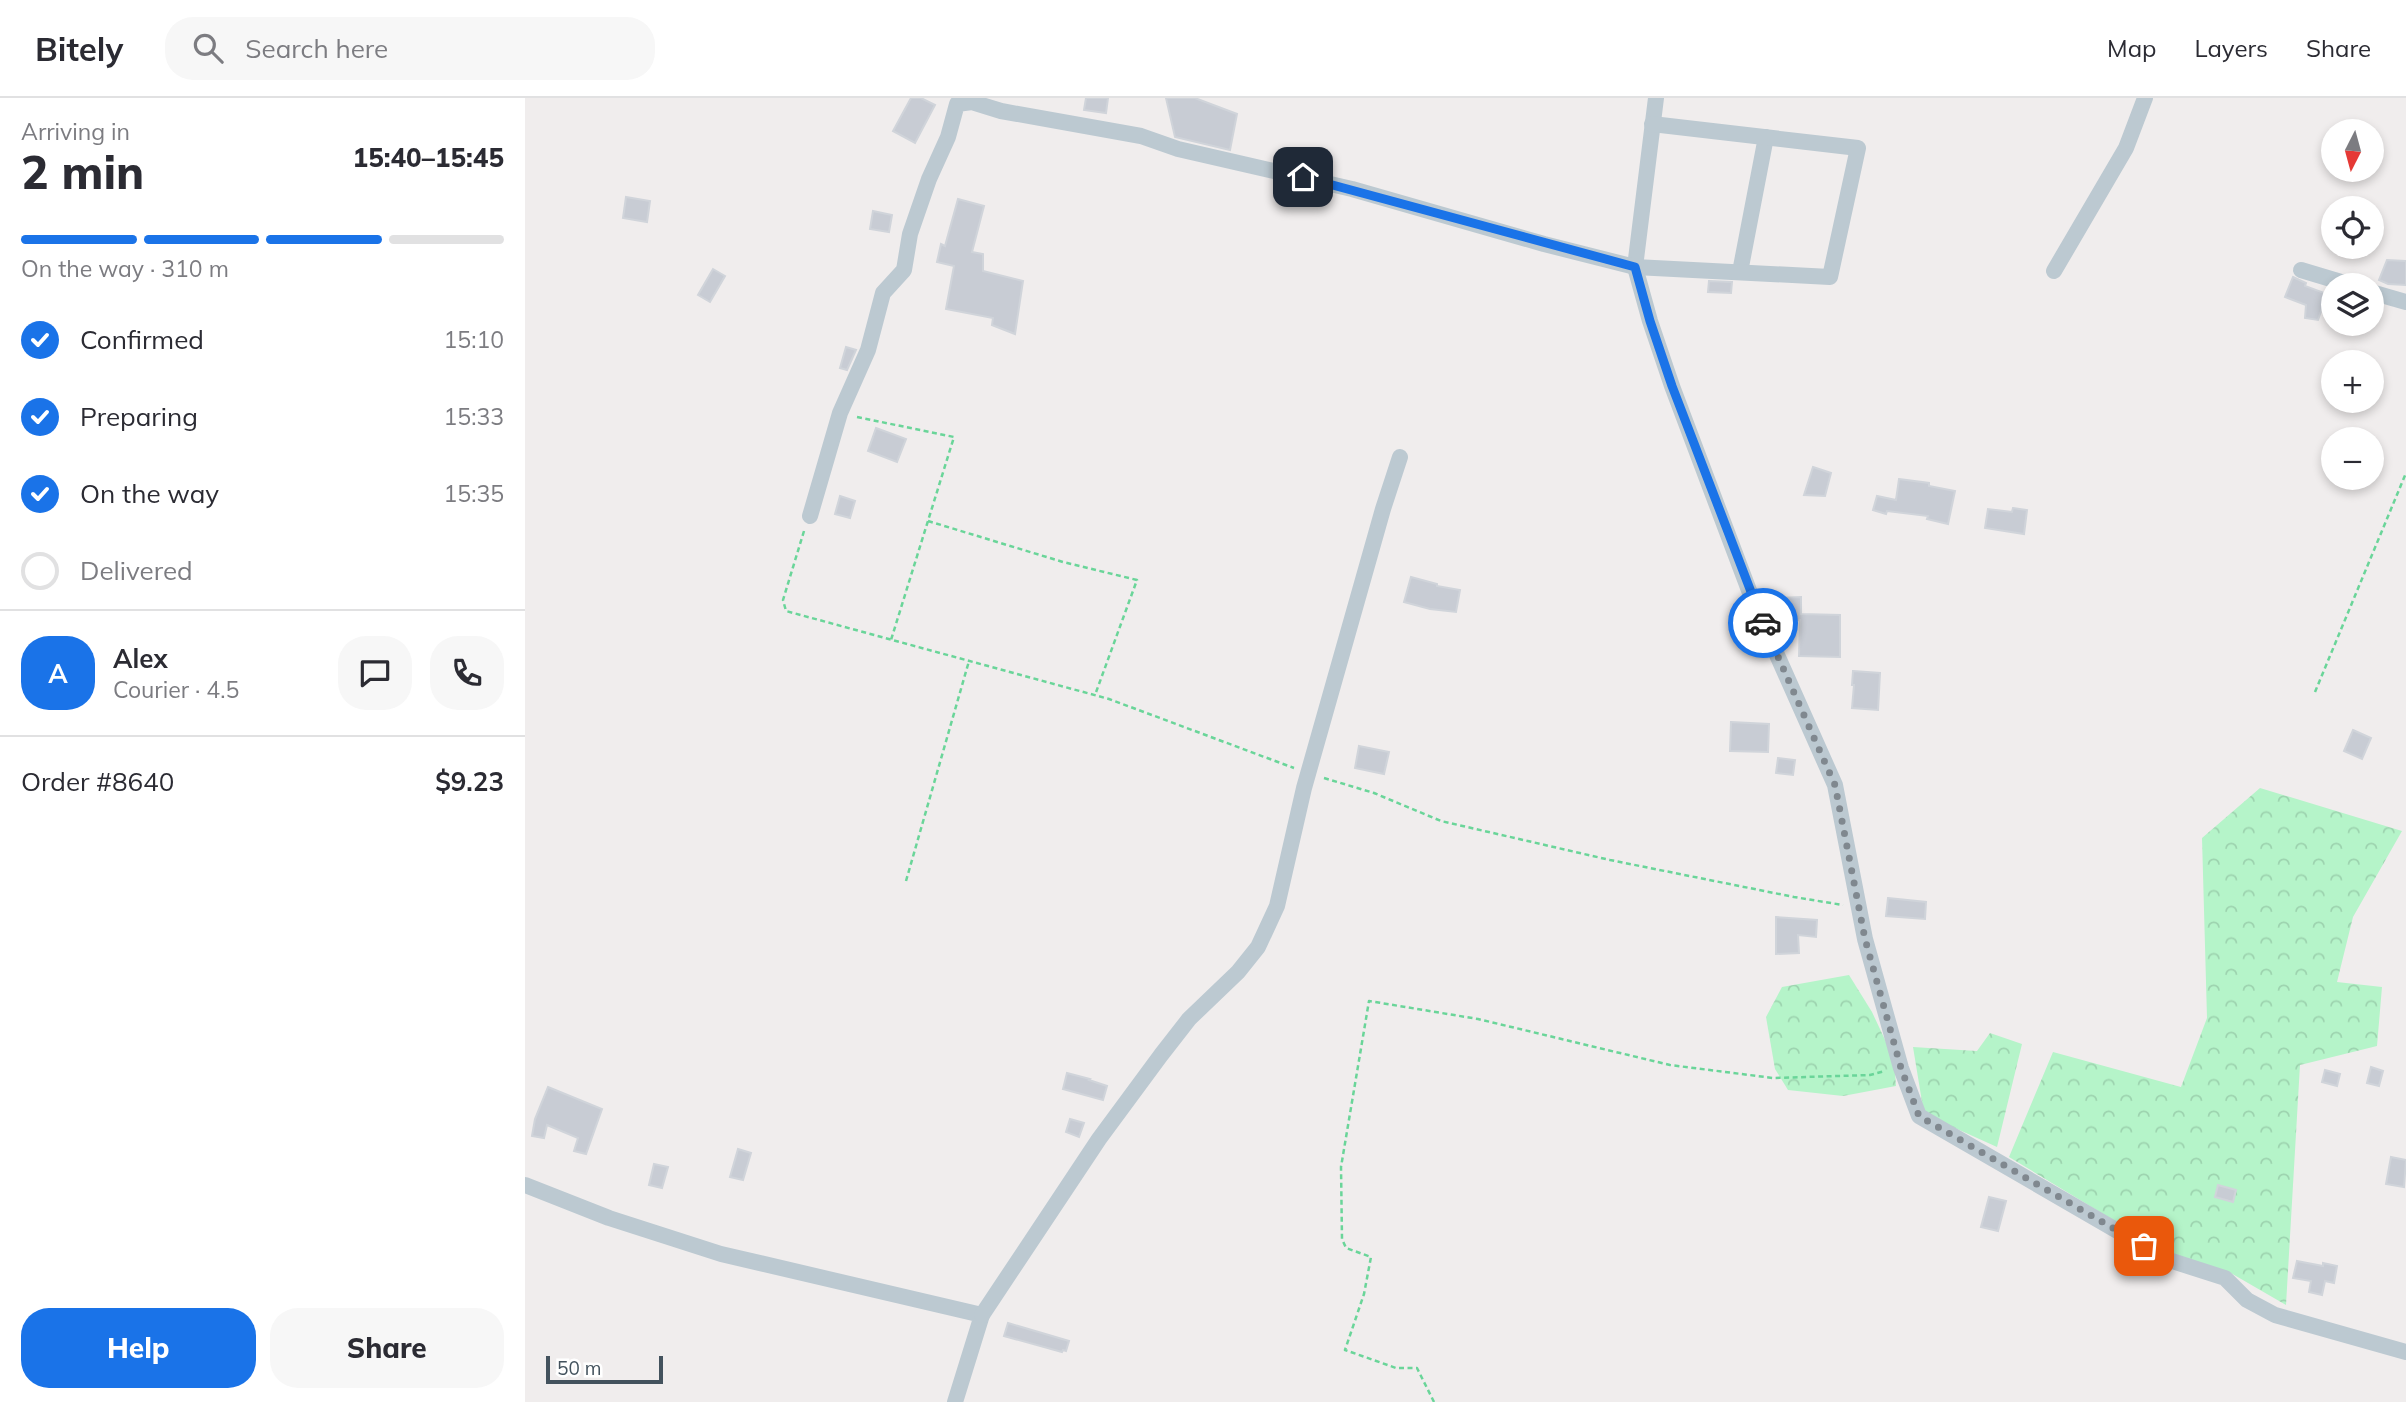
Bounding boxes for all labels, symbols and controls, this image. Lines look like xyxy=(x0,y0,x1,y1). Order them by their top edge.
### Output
search box xyxy=(165,17,655,80)
text: Bitely xyxy=(35,28,123,69)
icon: search xyxy=(189,29,227,67)
text: Search here xyxy=(245,32,388,65)
text: Map xyxy=(2107,33,2156,63)
text: Layers xyxy=(2194,33,2268,63)
text: Share xyxy=(2306,33,2371,63)
text: Arriving in xyxy=(21,117,130,146)
north arrow xyxy=(2321,119,2383,182)
map controls xyxy=(2321,119,2384,490)
text: 15:40–15:45 xyxy=(353,141,504,174)
text: 2 min xyxy=(21,143,144,201)
pin xyxy=(1273,147,1333,207)
icon: home xyxy=(1284,158,1322,196)
button: locate xyxy=(2321,196,2384,259)
text: On the way · 310 m xyxy=(21,254,229,283)
button: layers xyxy=(2321,273,2384,336)
icon: check xyxy=(21,321,59,359)
text: Confirmed xyxy=(80,323,204,356)
text: 15:10 xyxy=(444,325,504,354)
button: + xyxy=(2321,350,2384,413)
icon: check xyxy=(21,398,59,436)
text: Preparing xyxy=(80,400,198,433)
text: 15:33 xyxy=(444,402,504,431)
button: − xyxy=(2321,427,2384,490)
icon: check xyxy=(21,475,59,513)
text: On the way xyxy=(80,477,219,510)
text: 15:35 xyxy=(444,479,504,508)
text: Delivered xyxy=(80,554,193,587)
courier xyxy=(1728,588,1798,658)
icon: car xyxy=(1744,604,1782,642)
button: chat xyxy=(338,636,412,710)
button: phone xyxy=(430,636,504,710)
text: Alex xyxy=(113,642,168,675)
text: A xyxy=(48,657,68,690)
text: Courier · 4.5 xyxy=(113,675,239,704)
text: Order #8640 xyxy=(21,765,174,798)
text: $9.23 xyxy=(435,765,504,798)
pin xyxy=(2114,1216,2174,1276)
icon: bag xyxy=(2125,1227,2163,1265)
button: Help xyxy=(21,1308,256,1388)
button: Share xyxy=(270,1308,504,1388)
scale bar xyxy=(546,1353,663,1385)
text: 50 m xyxy=(557,1356,601,1380)

